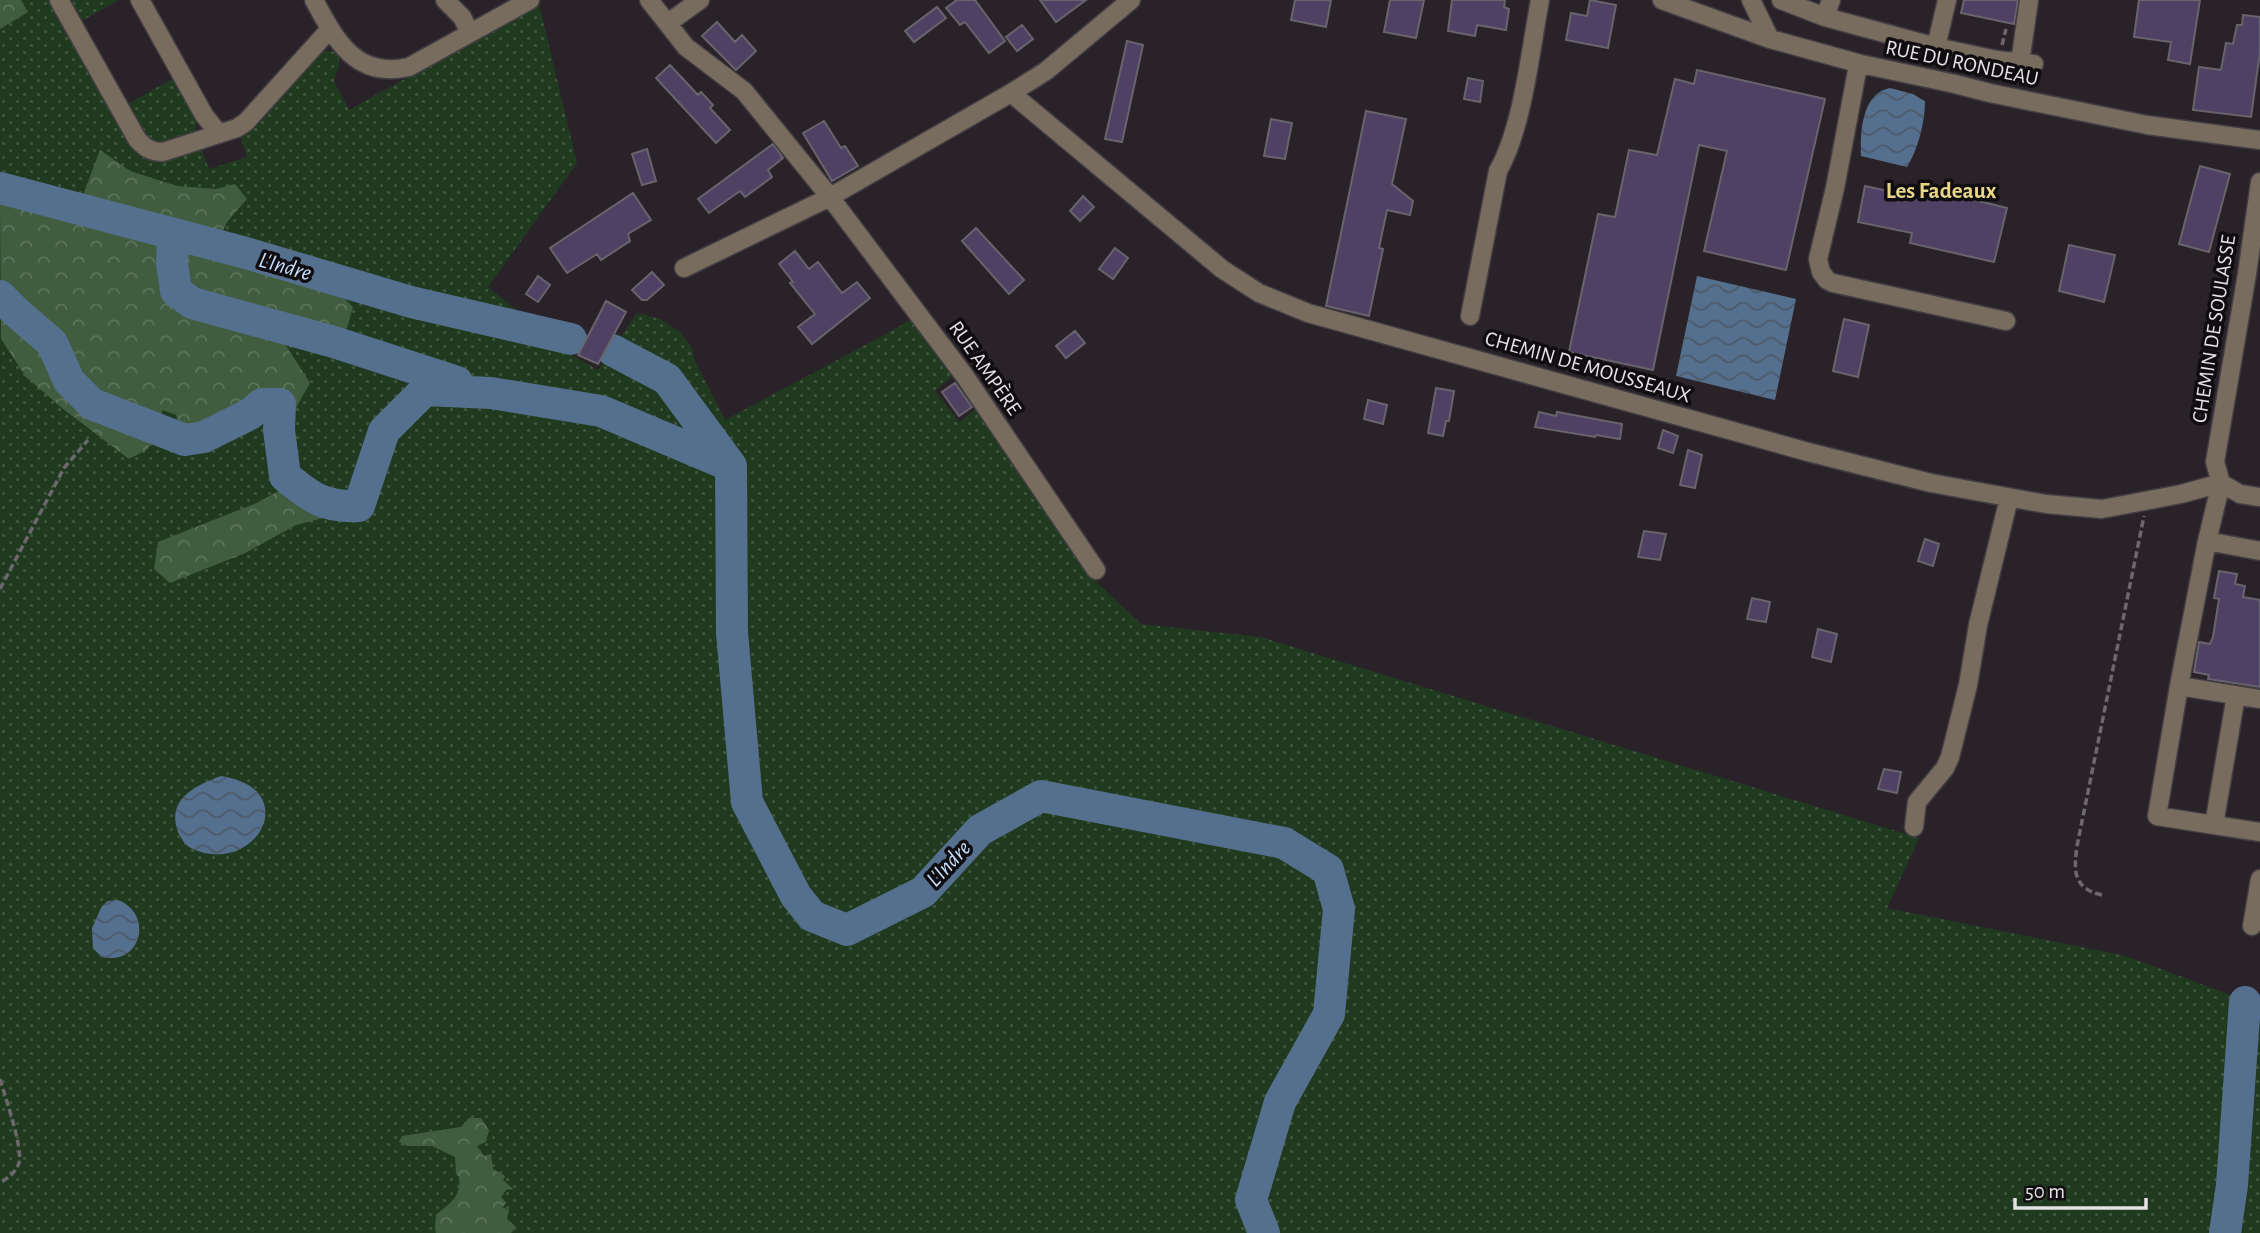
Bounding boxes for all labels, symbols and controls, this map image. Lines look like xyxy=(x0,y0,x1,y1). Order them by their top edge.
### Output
street label: RUE DU RONDEAU xyxy=(1884,37,2040,89)
district label: Les Fadeaux xyxy=(1886,180,1997,203)
street label: CHEMIN DE SOULASSE xyxy=(2189,234,2239,424)
water label: L'Indre xyxy=(256,249,314,285)
street label: RUE AMPÈRE xyxy=(945,316,1027,419)
street label: CHEMIN DE MOUSSEAUX xyxy=(1483,328,1693,406)
water label: L'Indre xyxy=(922,836,976,891)
scale bar xyxy=(2015,1166,2146,1210)
text: 50 m xyxy=(2025,1181,2065,1202)

